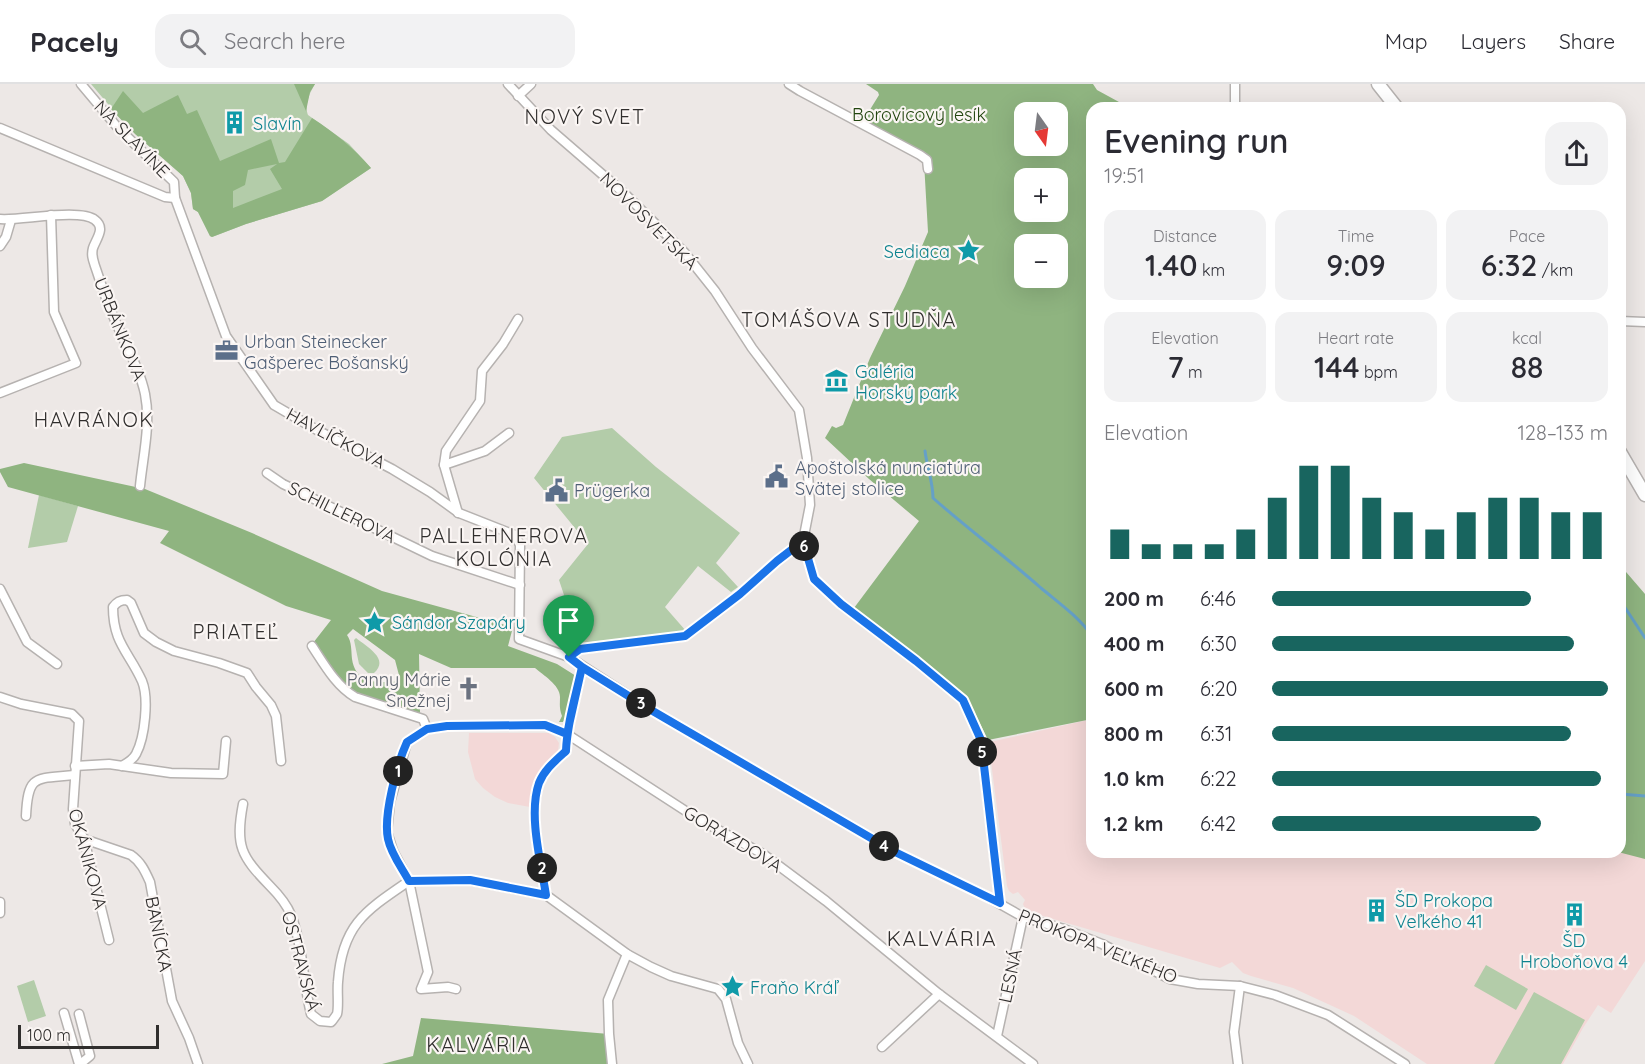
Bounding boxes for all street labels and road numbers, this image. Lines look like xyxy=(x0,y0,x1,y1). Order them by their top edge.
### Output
street label: NA SLAVÍNE xyxy=(89,95,175,183)
street label: NOVOSVETSKÁ xyxy=(595,167,703,275)
street label: URBÁNKOVA xyxy=(89,274,151,384)
street label: HAVLÍČKOVA xyxy=(282,402,390,474)
street label: SCHILLEROVA xyxy=(284,476,400,548)
street label: GORAZDOVA xyxy=(679,801,787,878)
street label: OKÁNIKOVA xyxy=(64,806,113,912)
street label: BANÍCKA xyxy=(140,894,178,974)
street label: PROKOPA VEĽKÉHO xyxy=(1015,904,1181,988)
street label: OSTRAVSKÁ xyxy=(277,909,325,1014)
street label: LESNÁ xyxy=(993,947,1027,1005)

